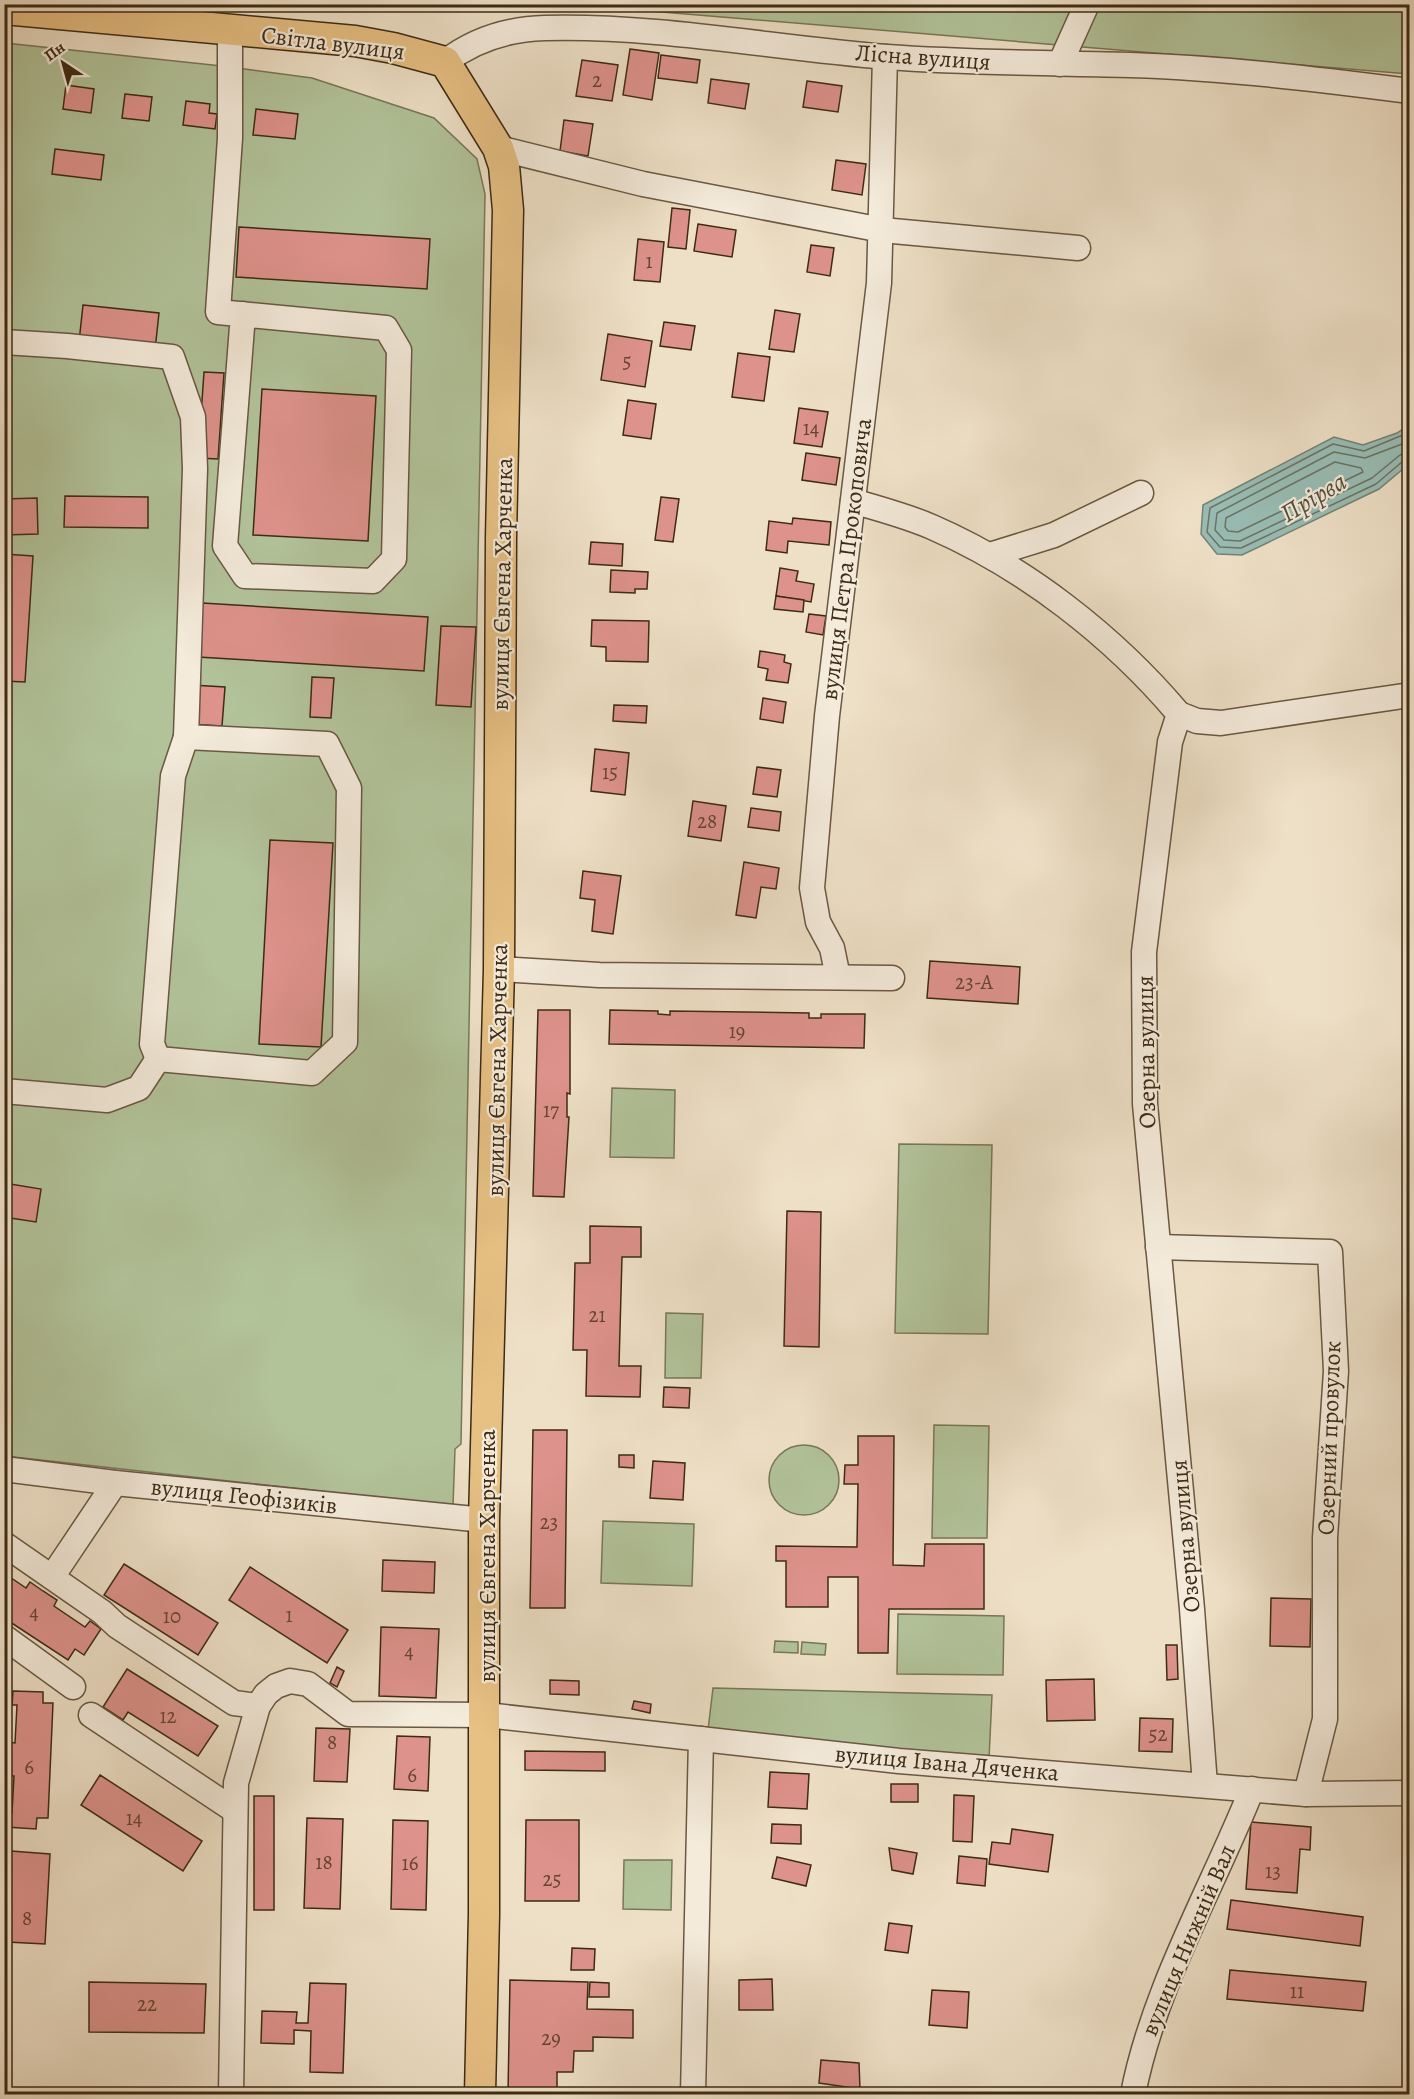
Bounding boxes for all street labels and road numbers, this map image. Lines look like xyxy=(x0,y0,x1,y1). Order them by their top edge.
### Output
street label: Світла вулиця xyxy=(259,18,407,68)
street label: Лісна вулиця xyxy=(854,36,992,78)
street label: вулиця Петра Прокоповича xyxy=(813,416,879,702)
street label: вулиця Євгена Харченка xyxy=(484,457,520,711)
street label: вулиця Євгена Харченка xyxy=(479,943,515,1197)
street label: Озерна вулиця xyxy=(1129,975,1163,1129)
street label: Озерний провулок xyxy=(1310,1340,1348,1536)
street label: вулиця Євгена Харченка xyxy=(471,1429,503,1683)
street label: Озерна вулиця xyxy=(1162,1458,1208,1614)
street label: вулиця Геофізиків xyxy=(149,1470,339,1522)
street label: вулиця Івана Дяченка xyxy=(834,1737,1060,1789)
street label: вулиця Нижній Вал xyxy=(1133,1839,1243,2041)

